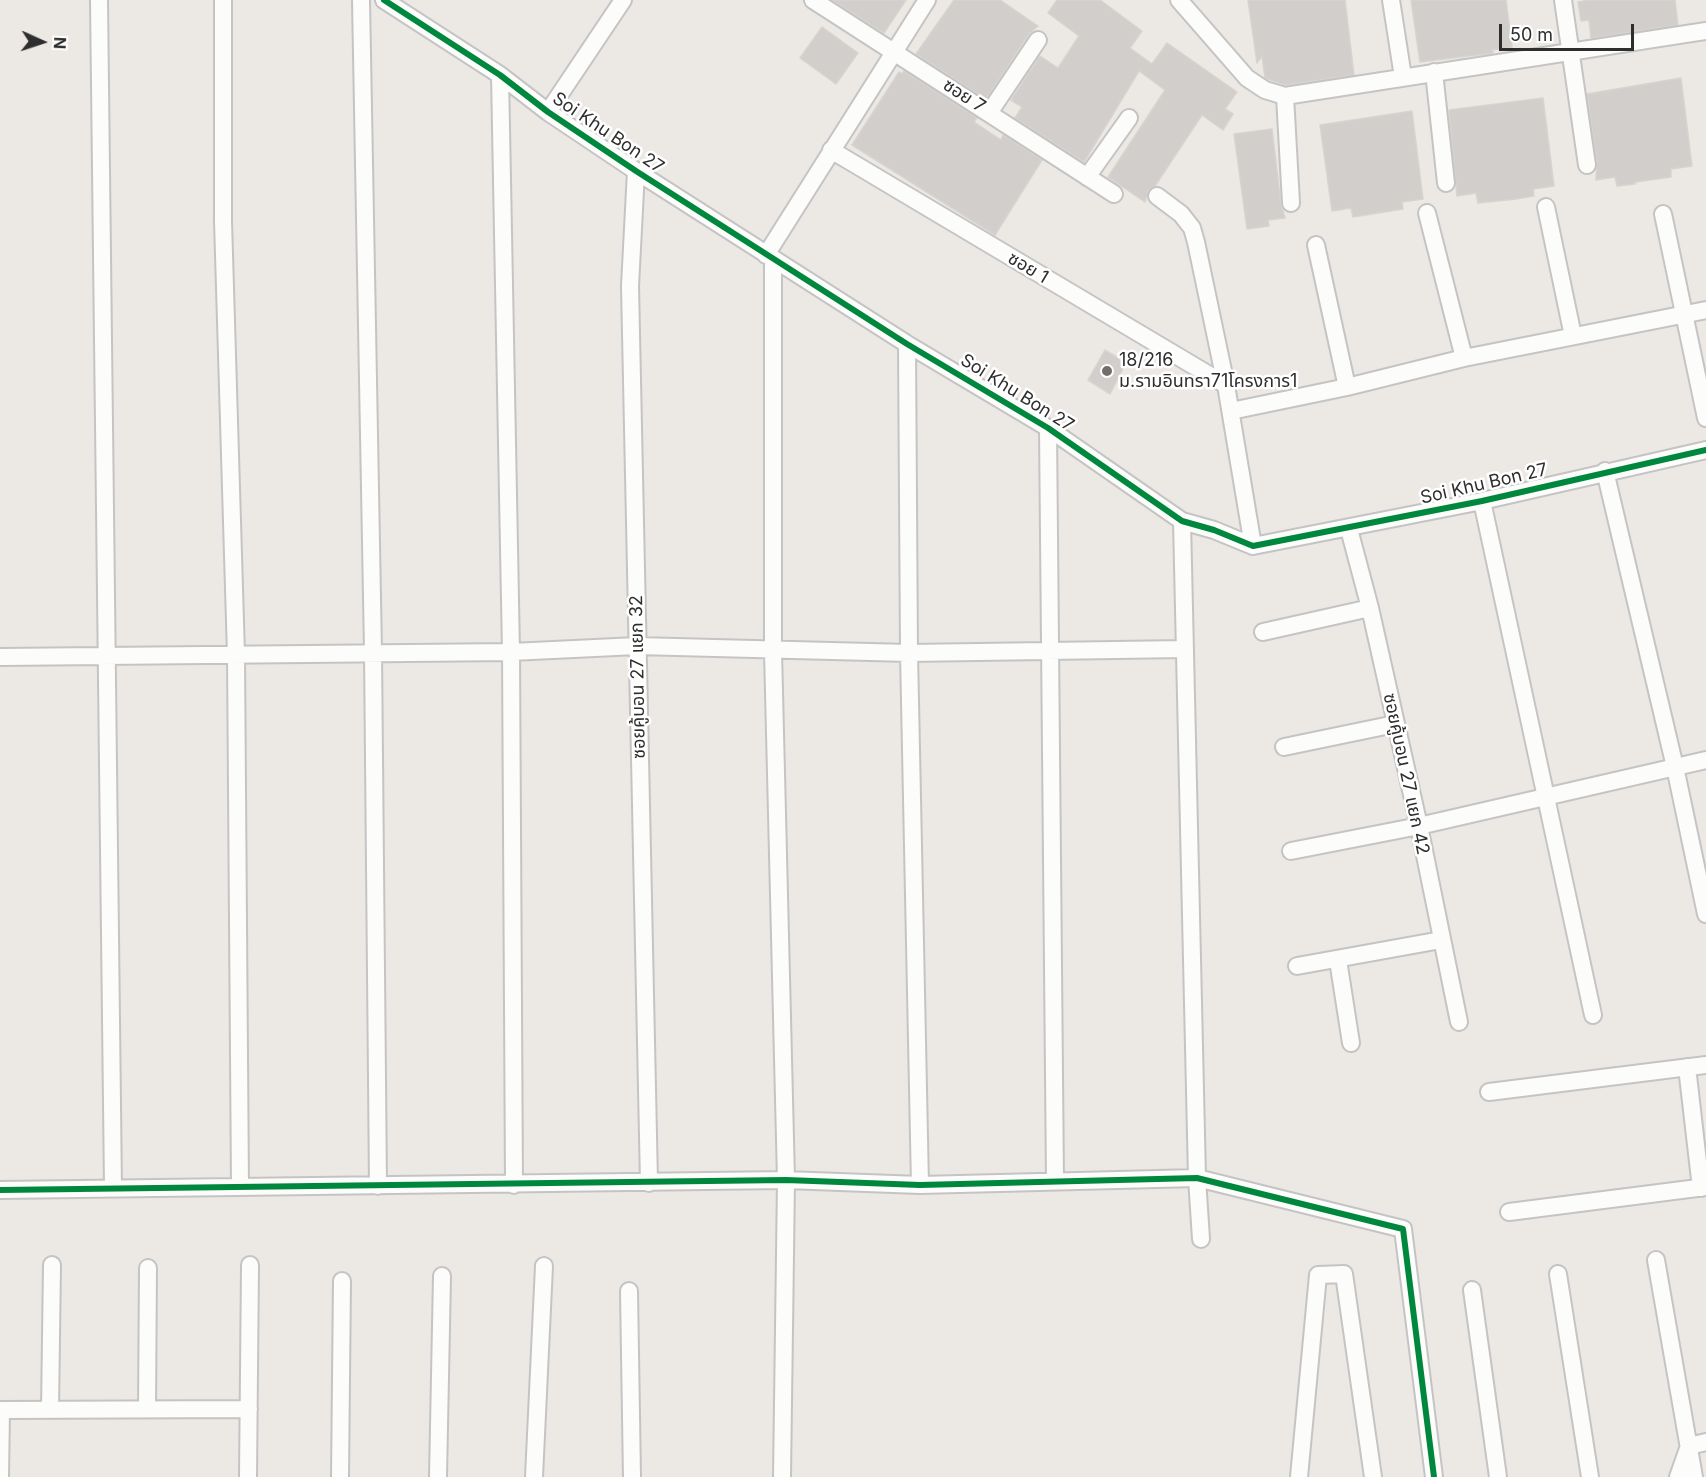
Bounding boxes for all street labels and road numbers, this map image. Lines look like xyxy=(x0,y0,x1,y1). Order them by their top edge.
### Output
street label: ซอย 7 xyxy=(939,74,989,118)
street label: Soi Khu Bon 27 xyxy=(548,88,668,178)
street label: ซอย 1 xyxy=(1004,248,1052,288)
street label: Soi Khu Bon 27 xyxy=(956,349,1078,437)
street label: Soi Khu Bon 27 xyxy=(1418,459,1550,509)
street label: ซอยคู้บอน 27 แยก 32 xyxy=(626,595,650,759)
street label: ซอยคู้บอน 27 แยก 42 xyxy=(1378,691,1434,857)

